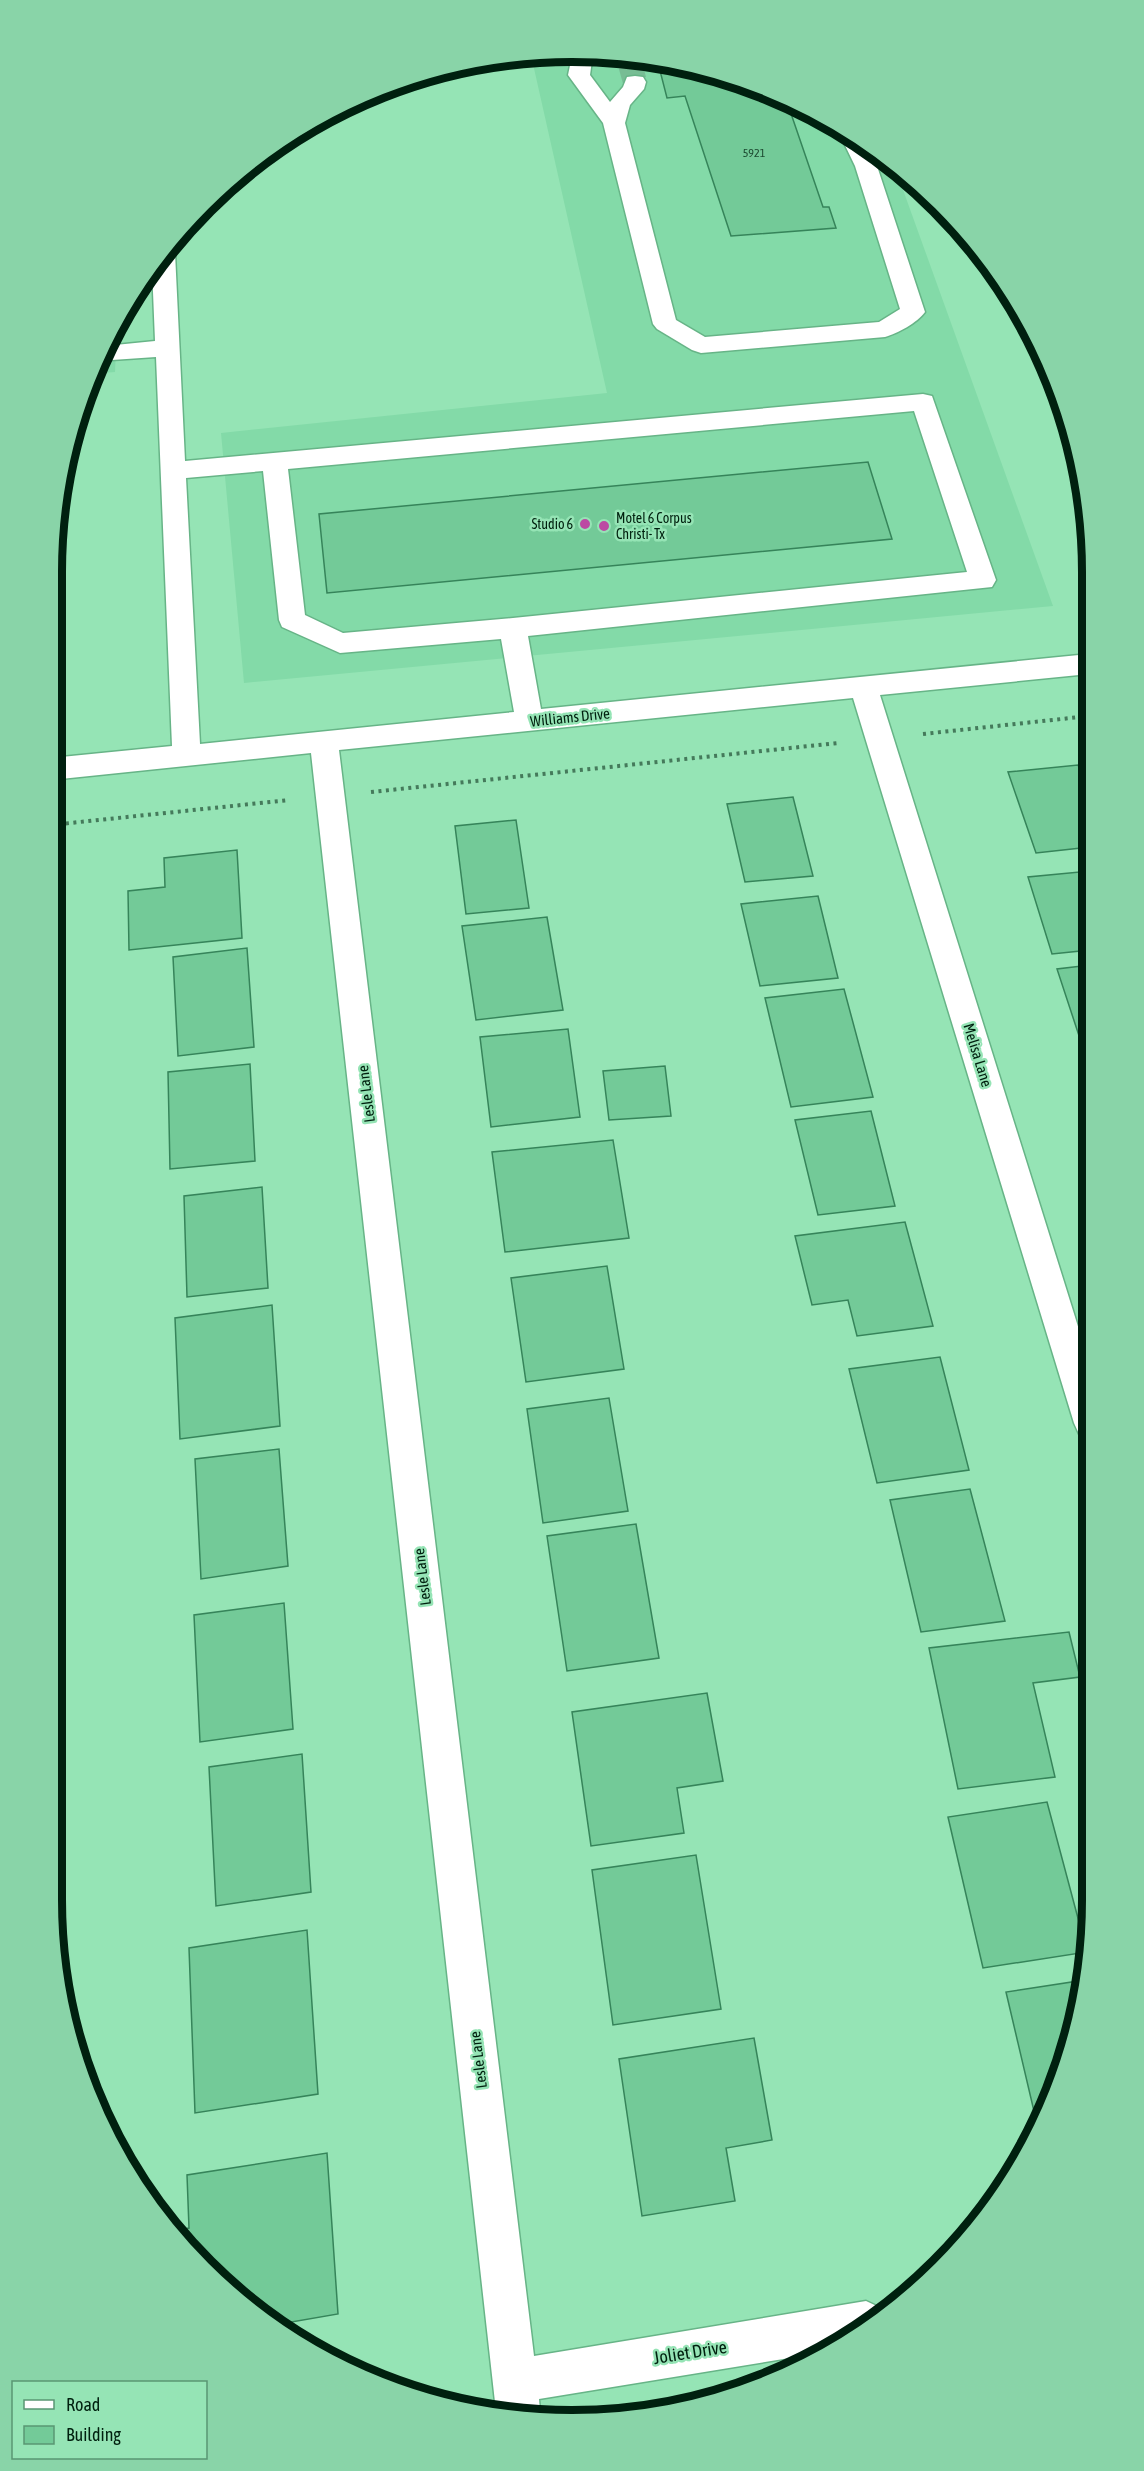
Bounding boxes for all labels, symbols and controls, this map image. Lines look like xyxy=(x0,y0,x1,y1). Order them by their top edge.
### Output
house number: 5921 xyxy=(743,146,766,160)
place label: Motel 6 Corpus Christi- Tx xyxy=(616,510,692,542)
place label: Studio 6 xyxy=(531,516,573,532)
marker: Studio 6 xyxy=(578,517,592,531)
marker: Motel 6 Corpus Christi- Tx xyxy=(597,519,611,533)
street label: Williams Drive xyxy=(529,704,611,730)
street label: Melisa Lane xyxy=(960,1021,996,1089)
street label: Lesle Lane xyxy=(354,1064,378,1124)
street label: Lesle Lane xyxy=(410,1547,434,1607)
street label: Lesle Lane xyxy=(466,2030,490,2090)
street label: Joliet Drive xyxy=(652,2336,728,2368)
legend xyxy=(12,2381,207,2459)
text: Road xyxy=(66,2394,100,2415)
text: Building xyxy=(66,2424,121,2445)

